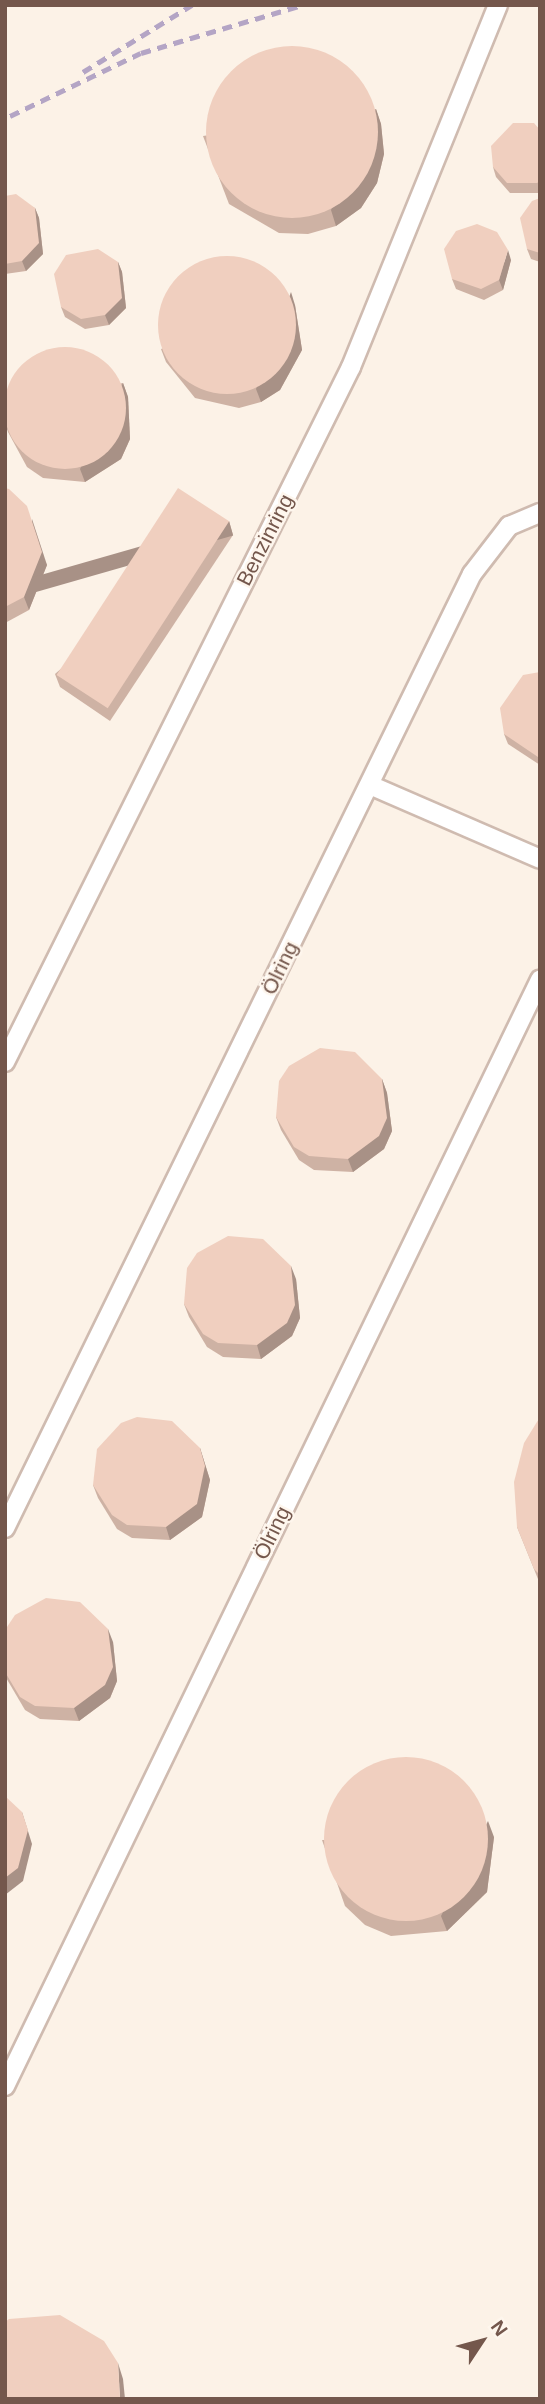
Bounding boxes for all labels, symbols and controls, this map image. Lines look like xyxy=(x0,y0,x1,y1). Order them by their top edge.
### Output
street label: Benzinring xyxy=(231,490,299,590)
street label: Ölring xyxy=(256,937,304,999)
street label: Ölring xyxy=(248,1502,296,1564)
north arrow xyxy=(447,2306,517,2376)
text: N xyxy=(487,2317,512,2340)

